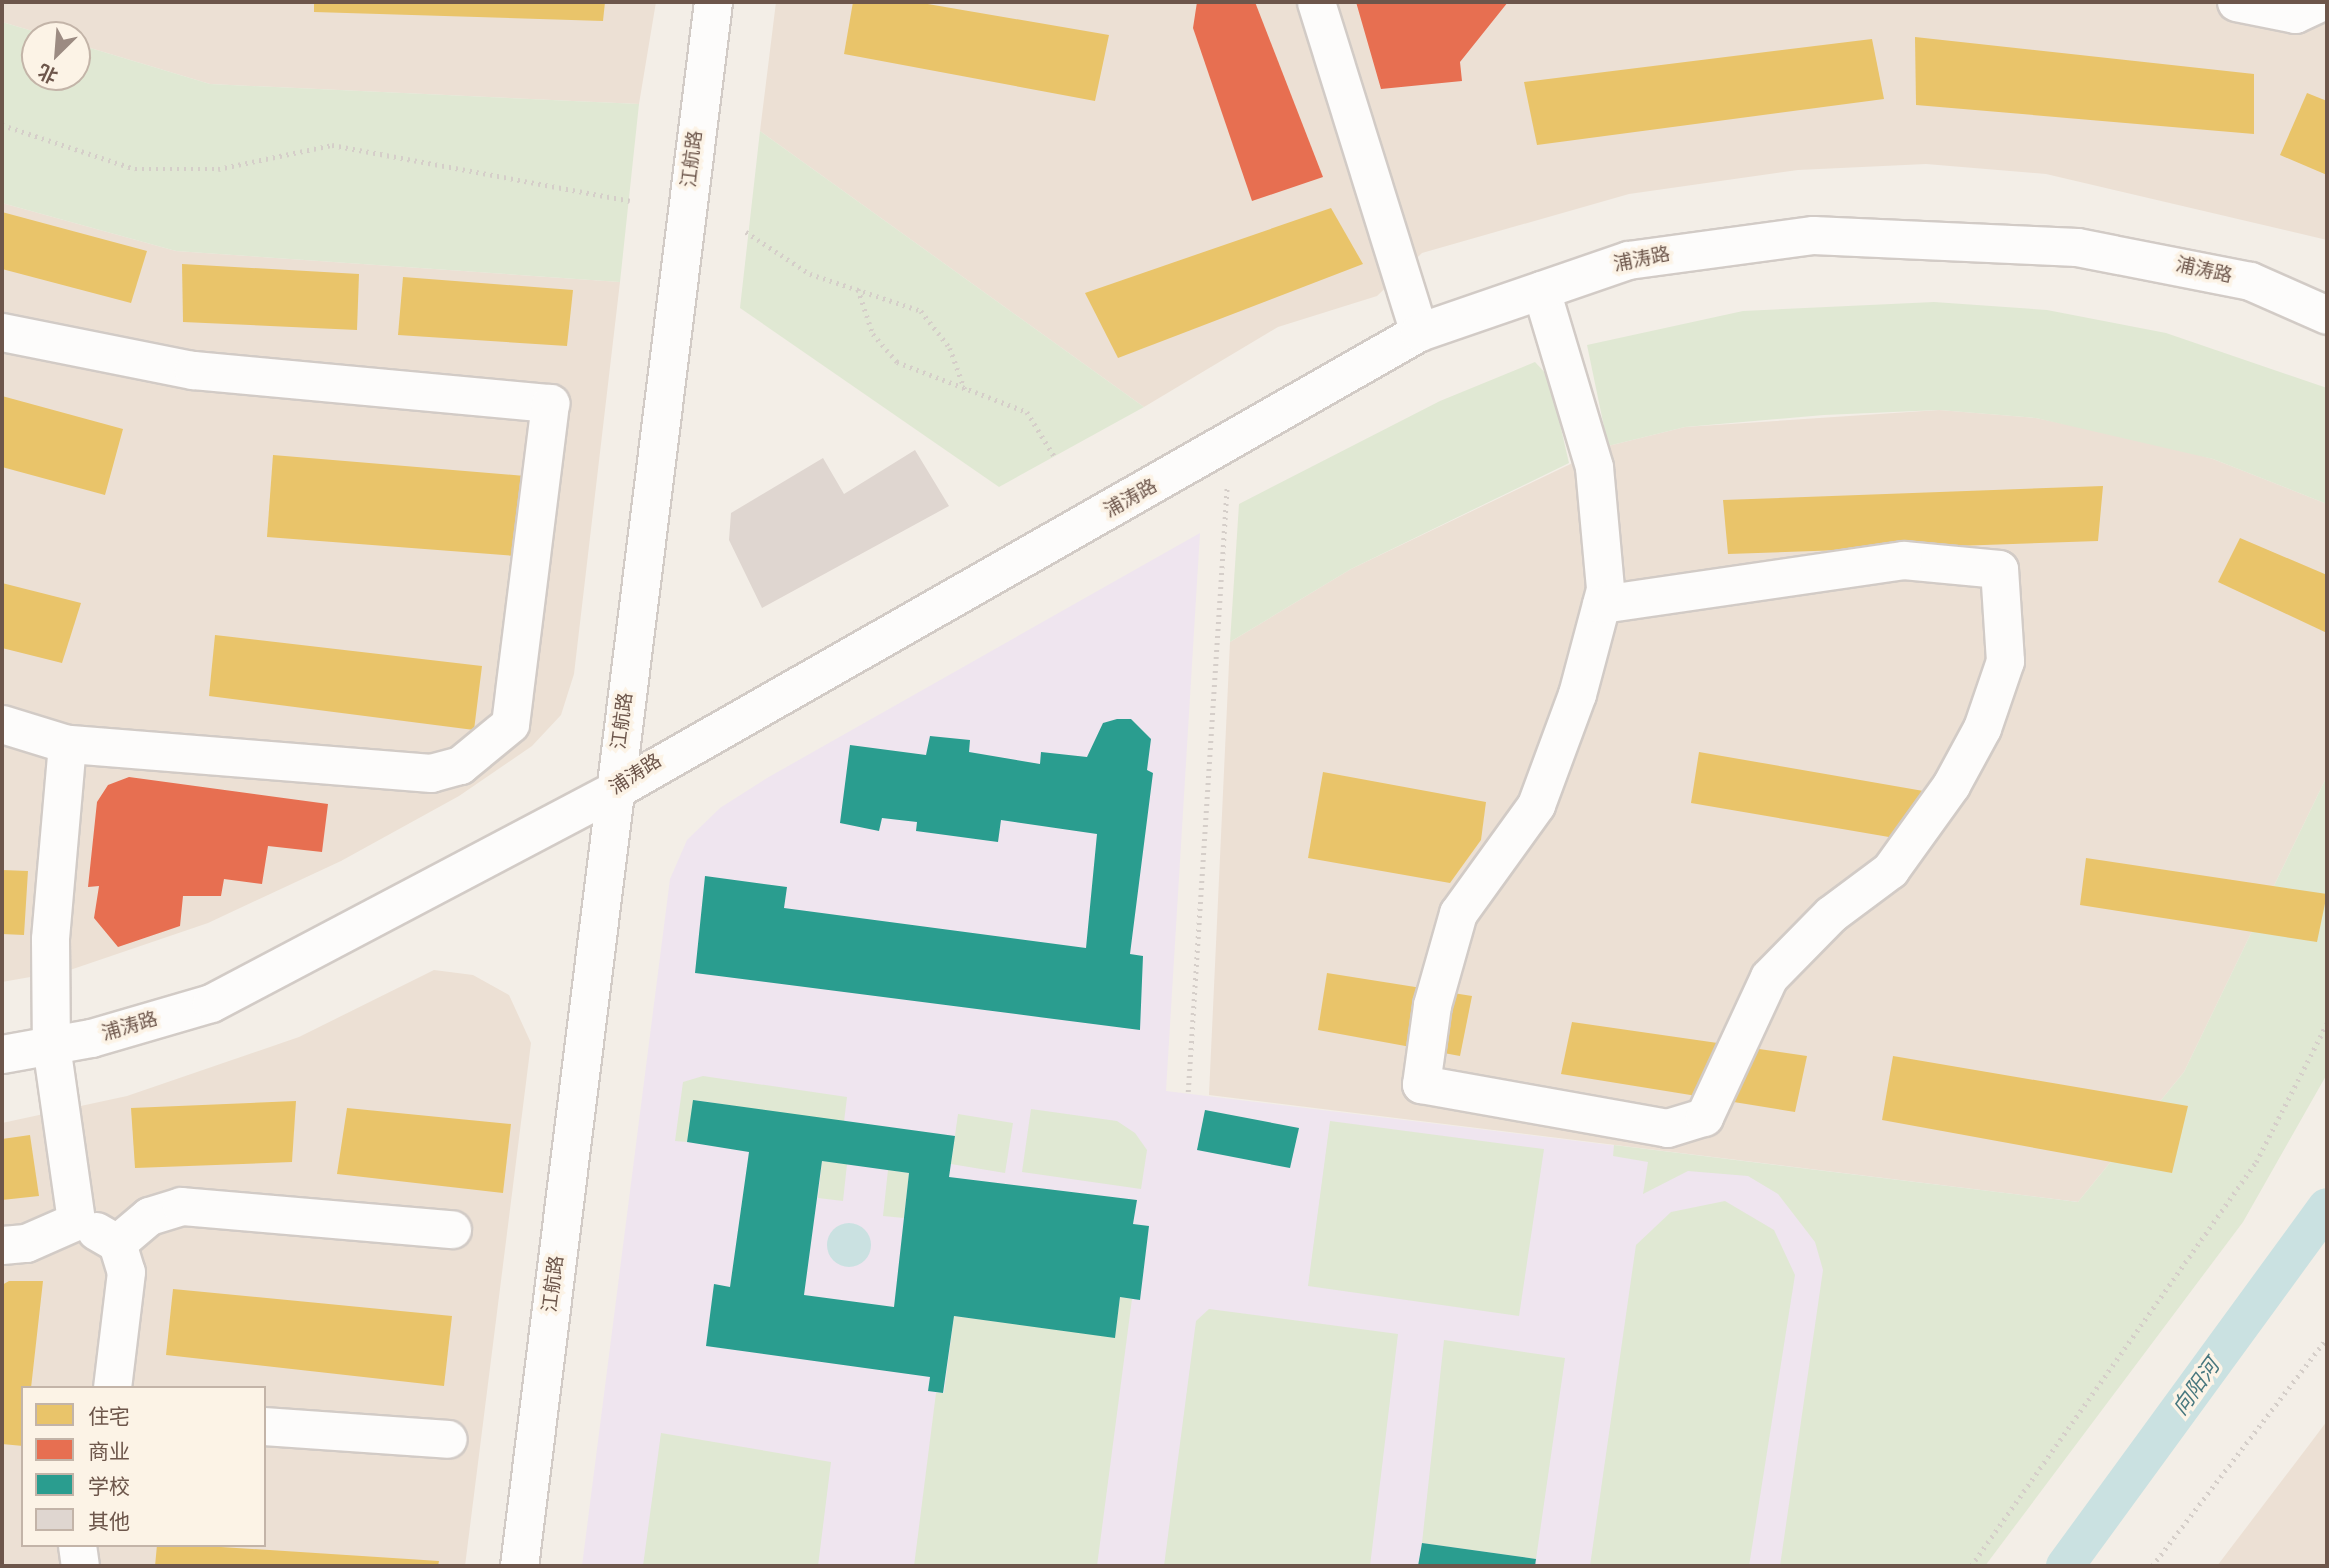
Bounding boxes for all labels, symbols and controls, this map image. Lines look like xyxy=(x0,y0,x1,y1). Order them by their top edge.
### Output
north arrow xyxy=(21,21,91,91)
text: 北 xyxy=(34,58,62,88)
street label: 江航路 xyxy=(678,129,708,189)
street label: 浦涛路 xyxy=(1612,243,1672,277)
street label: 浦涛路 xyxy=(2174,253,2234,289)
street label: 浦涛路 xyxy=(1101,475,1161,523)
street label: 江航路 xyxy=(608,691,638,751)
street label: 浦涛路 xyxy=(606,750,666,800)
street label: 浦涛路 xyxy=(99,1008,161,1046)
street label: 江航路 xyxy=(539,1254,569,1314)
water label: 向阳河 xyxy=(2167,1354,2225,1420)
legend xyxy=(21,1386,266,1547)
text: 住宅 xyxy=(88,1404,130,1430)
text: 商业 xyxy=(88,1439,130,1465)
text: 学校 xyxy=(88,1474,130,1500)
text: 其他 xyxy=(88,1509,130,1535)

